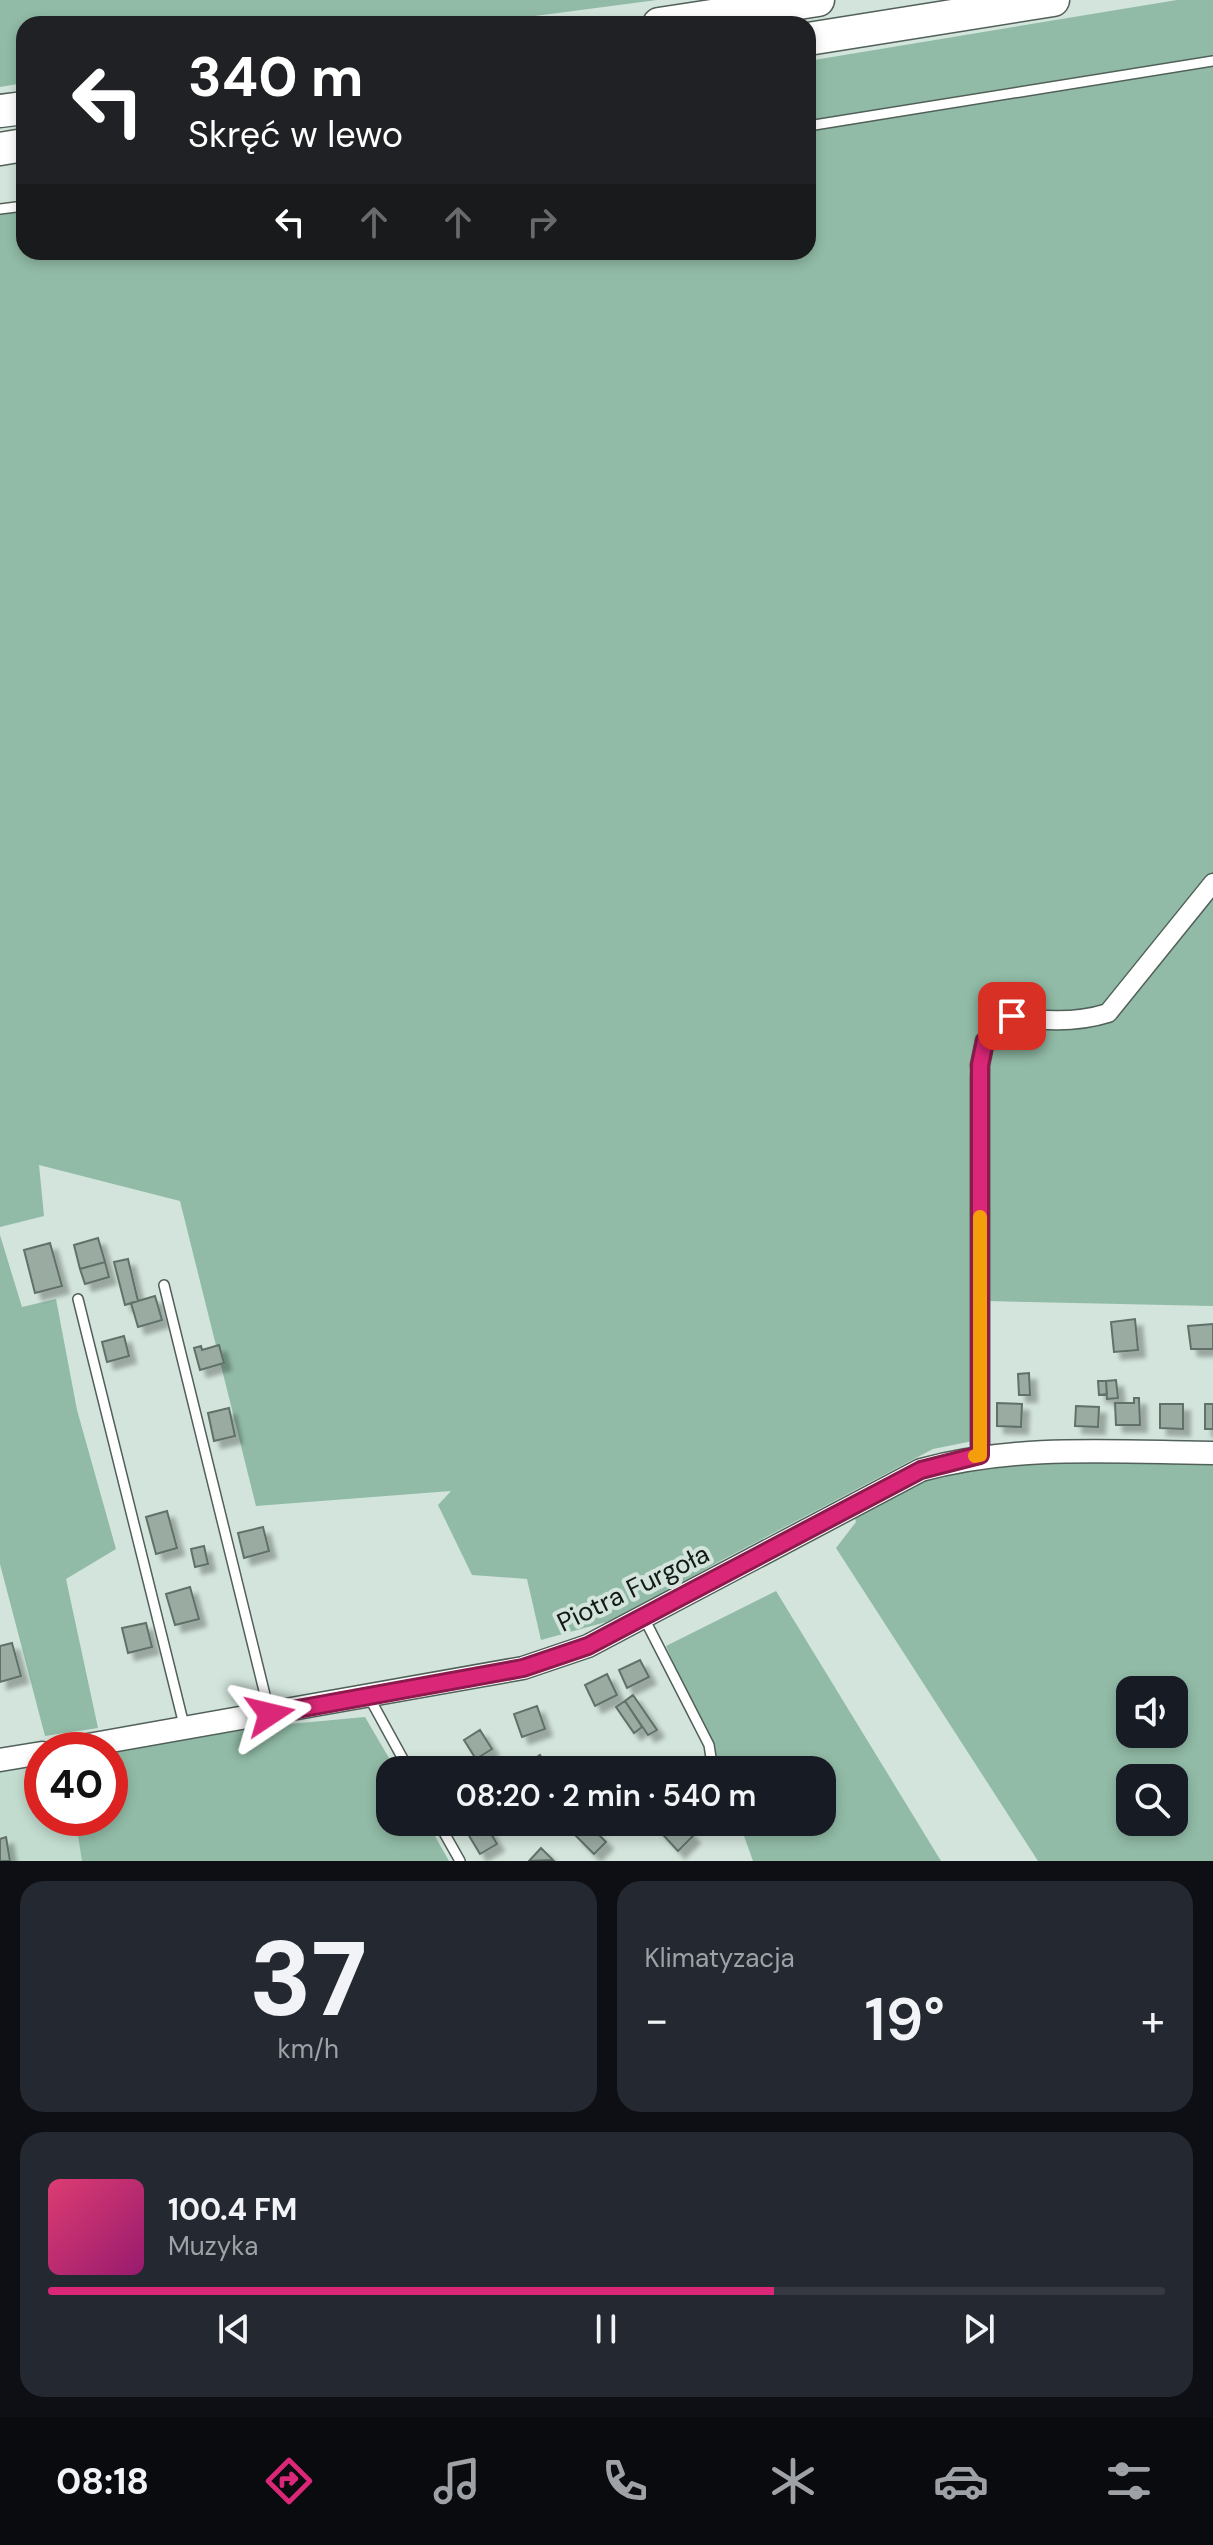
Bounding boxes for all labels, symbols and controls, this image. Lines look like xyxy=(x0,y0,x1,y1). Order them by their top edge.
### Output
text: 340 m xyxy=(188,40,363,113)
icon: left xyxy=(56,48,160,152)
text: Skręć w lewo xyxy=(188,111,403,158)
icon: left xyxy=(268,200,312,244)
icon: ahead xyxy=(352,200,396,244)
icon: ahead xyxy=(436,200,480,244)
icon: right xyxy=(520,200,564,244)
pin xyxy=(978,982,1046,1050)
icon: arrive xyxy=(990,994,1034,1038)
street label: Piotra Furgoła xyxy=(551,1536,715,1640)
position arrow xyxy=(228,1672,312,1756)
map controls xyxy=(1116,1676,1188,1836)
button: sound xyxy=(1116,1676,1188,1748)
speed limit sign: 40 xyxy=(24,1732,128,1836)
button: search xyxy=(1116,1764,1188,1836)
text: 08:20 · 2 min · 540 m xyxy=(456,1776,756,1815)
text: 37 xyxy=(249,1912,367,2047)
text: Klimatyzacja xyxy=(645,1941,795,1975)
text: 19° xyxy=(865,1980,945,2059)
text: − xyxy=(645,1991,669,2049)
text: + xyxy=(1141,1991,1165,2049)
text: km/h xyxy=(278,2032,339,2066)
text: 100.4 FM xyxy=(168,2190,297,2229)
text: Muzyka xyxy=(168,2229,258,2263)
icon: previous xyxy=(212,2307,256,2351)
icon: pause xyxy=(584,2307,628,2351)
icon: next xyxy=(957,2307,1001,2351)
icon: directions xyxy=(261,2453,317,2509)
icon: music xyxy=(429,2453,485,2509)
icon: phone xyxy=(597,2453,653,2509)
icon: climate xyxy=(765,2453,821,2509)
icon: car xyxy=(933,2453,989,2509)
icon: filters xyxy=(1101,2453,1157,2509)
text: 08:18 xyxy=(56,2458,149,2505)

